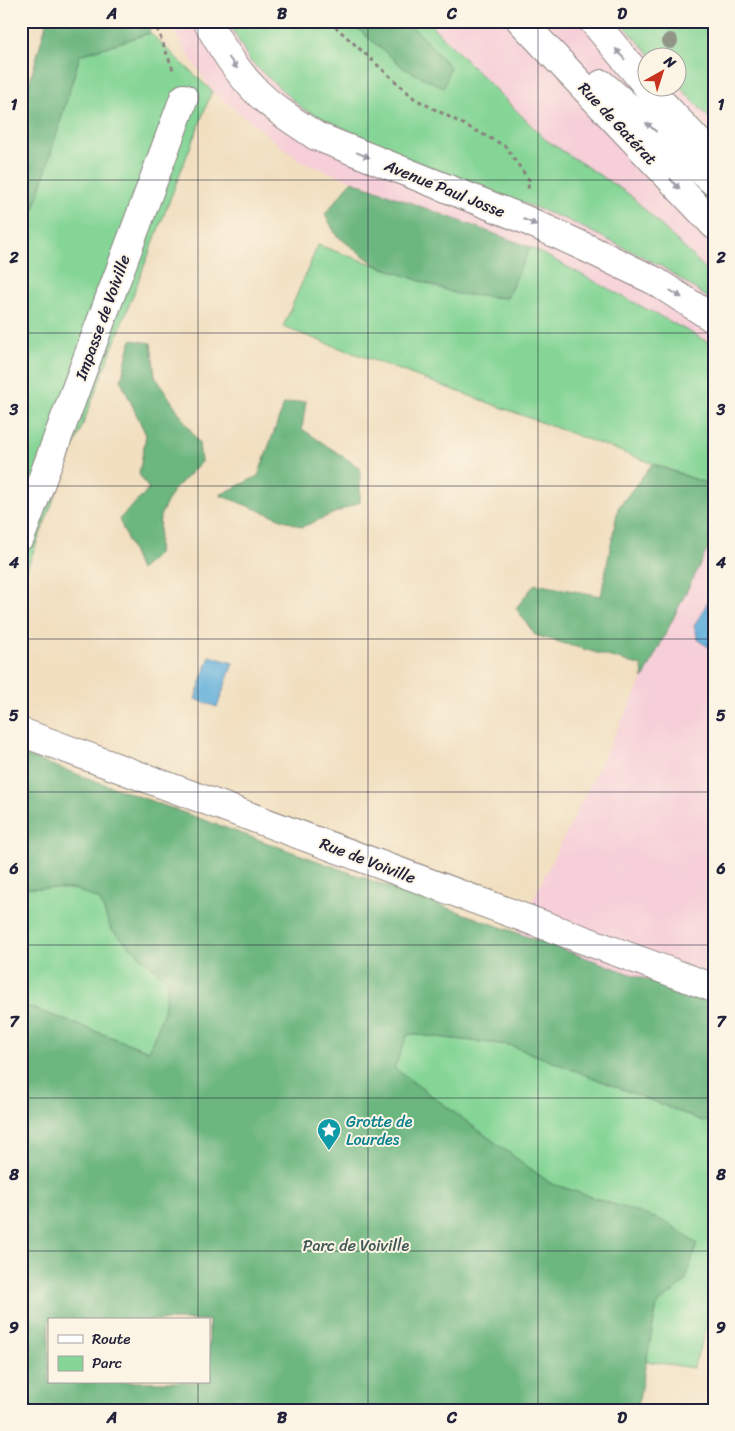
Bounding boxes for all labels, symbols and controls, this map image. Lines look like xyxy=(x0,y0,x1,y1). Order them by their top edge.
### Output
text: A xyxy=(106,0,117,28)
text: B xyxy=(277,0,288,28)
text: C xyxy=(446,0,458,28)
text: D xyxy=(617,0,627,28)
one-way arrow xyxy=(615,48,626,61)
north arrow xyxy=(638,48,688,98)
text: N xyxy=(657,49,682,75)
one-way arrow xyxy=(228,56,238,70)
street label: Rue de Gatérat xyxy=(571,75,664,172)
text: 1 xyxy=(11,90,18,119)
text: 1 xyxy=(718,90,725,119)
one-way arrow xyxy=(645,121,658,132)
one-way arrow xyxy=(356,151,370,159)
street label: Avenue Paul Josse xyxy=(379,151,510,226)
one-way arrow xyxy=(669,177,681,189)
one-way arrow xyxy=(523,219,537,227)
text: 2 xyxy=(8,243,19,272)
text: 2 xyxy=(715,243,726,272)
street label: Impasse de Voiville xyxy=(66,250,139,385)
one-way arrow xyxy=(669,290,682,299)
text: 3 xyxy=(9,395,19,424)
text: 3 xyxy=(716,395,726,424)
text: 4 xyxy=(8,548,19,577)
text: 4 xyxy=(715,548,726,577)
text: 5 xyxy=(9,701,19,730)
text: 5 xyxy=(716,701,726,730)
street label: Rue de Voiville xyxy=(316,829,420,892)
text: 6 xyxy=(8,854,19,883)
text: 6 xyxy=(715,854,726,883)
text: 7 xyxy=(9,1007,20,1036)
text: 7 xyxy=(716,1007,727,1036)
place label: Grotte de Lourdes xyxy=(346,1107,413,1154)
place icon: Grotte de Lourdes xyxy=(316,1117,342,1151)
text: 8 xyxy=(8,1160,19,1189)
text: 8 xyxy=(715,1160,726,1189)
park label: Parc de Voiville xyxy=(303,1231,410,1260)
text: 9 xyxy=(9,1313,19,1342)
text: 9 xyxy=(716,1313,726,1342)
legend xyxy=(48,1318,210,1384)
text: Route xyxy=(92,1326,131,1352)
text: Parc xyxy=(92,1350,122,1376)
text: A xyxy=(106,1403,117,1431)
text: B xyxy=(277,1403,288,1431)
text: C xyxy=(446,1403,458,1431)
text: D xyxy=(617,1403,627,1431)

